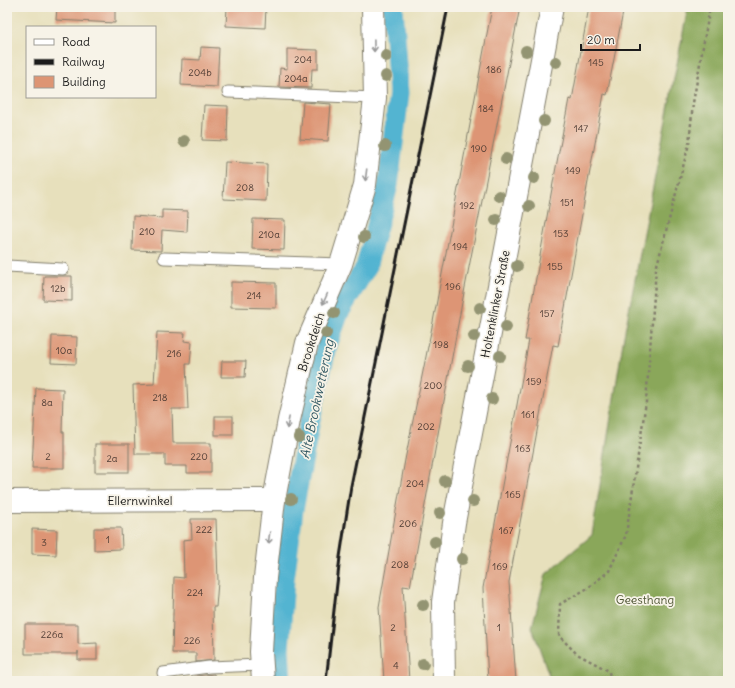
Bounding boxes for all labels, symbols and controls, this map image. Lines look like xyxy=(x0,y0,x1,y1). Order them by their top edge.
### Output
legend xyxy=(26,26,156,98)
scale bar xyxy=(581,26,640,52)
text: 20 m xyxy=(587,32,615,47)
text: Road xyxy=(62,34,90,49)
one-way arrow xyxy=(370,39,378,52)
house number: 204 xyxy=(294,53,312,66)
text: Railway xyxy=(62,54,105,69)
house number: 145 xyxy=(588,56,604,69)
house number: 186 xyxy=(486,63,502,76)
house number: 204b xyxy=(188,66,212,79)
house number: 204a xyxy=(284,72,308,85)
text: Building xyxy=(62,74,106,89)
house number: 184 xyxy=(478,102,494,115)
house number: 147 xyxy=(574,122,588,135)
house number: 190 xyxy=(471,142,487,155)
house number: 149 xyxy=(565,164,581,177)
one-way arrow xyxy=(362,169,370,182)
house number: 208 xyxy=(236,181,254,194)
house number: 151 xyxy=(560,196,574,209)
house number: 192 xyxy=(459,199,475,212)
house number: 210 xyxy=(139,225,155,238)
house number: 153 xyxy=(553,227,569,240)
house number: 210a xyxy=(258,228,280,241)
house number: 194 xyxy=(452,240,468,253)
street label: Holtenklinker Straße xyxy=(477,249,513,359)
house number: 155 xyxy=(547,260,563,273)
house number: 196 xyxy=(445,280,461,293)
house number: 12b xyxy=(51,282,66,295)
house number: 214 xyxy=(246,289,262,302)
one-way arrow xyxy=(321,292,329,304)
house number: 157 xyxy=(540,307,554,320)
street label: Brookdeich xyxy=(294,310,328,373)
water label: Alte Brookwetterung xyxy=(296,336,338,460)
house number: 198 xyxy=(433,338,449,351)
house number: 10a xyxy=(56,344,72,357)
house number: 216 xyxy=(166,347,182,360)
house number: 159 xyxy=(526,375,542,388)
house number: 200 xyxy=(424,379,442,392)
house number: 218 xyxy=(152,391,168,404)
house number: 8a xyxy=(41,396,53,409)
house number: 161 xyxy=(521,408,535,421)
one-way arrow xyxy=(284,416,292,429)
house number: 202 xyxy=(417,420,435,433)
house number: 163 xyxy=(515,442,531,455)
house number: 2 xyxy=(45,450,51,463)
house number: 220 xyxy=(190,450,208,463)
house number: 2a xyxy=(106,452,118,465)
house number: 204 xyxy=(406,477,424,490)
house number: 165 xyxy=(505,488,521,501)
street label: Ellernwinkel xyxy=(108,493,172,508)
house number: 206 xyxy=(399,517,417,530)
house number: 222 xyxy=(196,523,213,536)
house number: 167 xyxy=(499,524,513,537)
one-way arrow xyxy=(266,531,273,544)
house number: 1 xyxy=(106,533,110,546)
house number: 3 xyxy=(41,536,47,549)
house number: 208 xyxy=(391,558,409,571)
house number: 169 xyxy=(492,560,508,573)
house number: 224 xyxy=(187,586,204,599)
park label: Geesthang xyxy=(616,592,674,607)
house number: 2 xyxy=(390,621,396,634)
house number: 1 xyxy=(497,621,501,634)
house number: 226a xyxy=(41,628,64,641)
house number: 226 xyxy=(184,634,201,647)
house number: 4 xyxy=(393,659,399,672)

